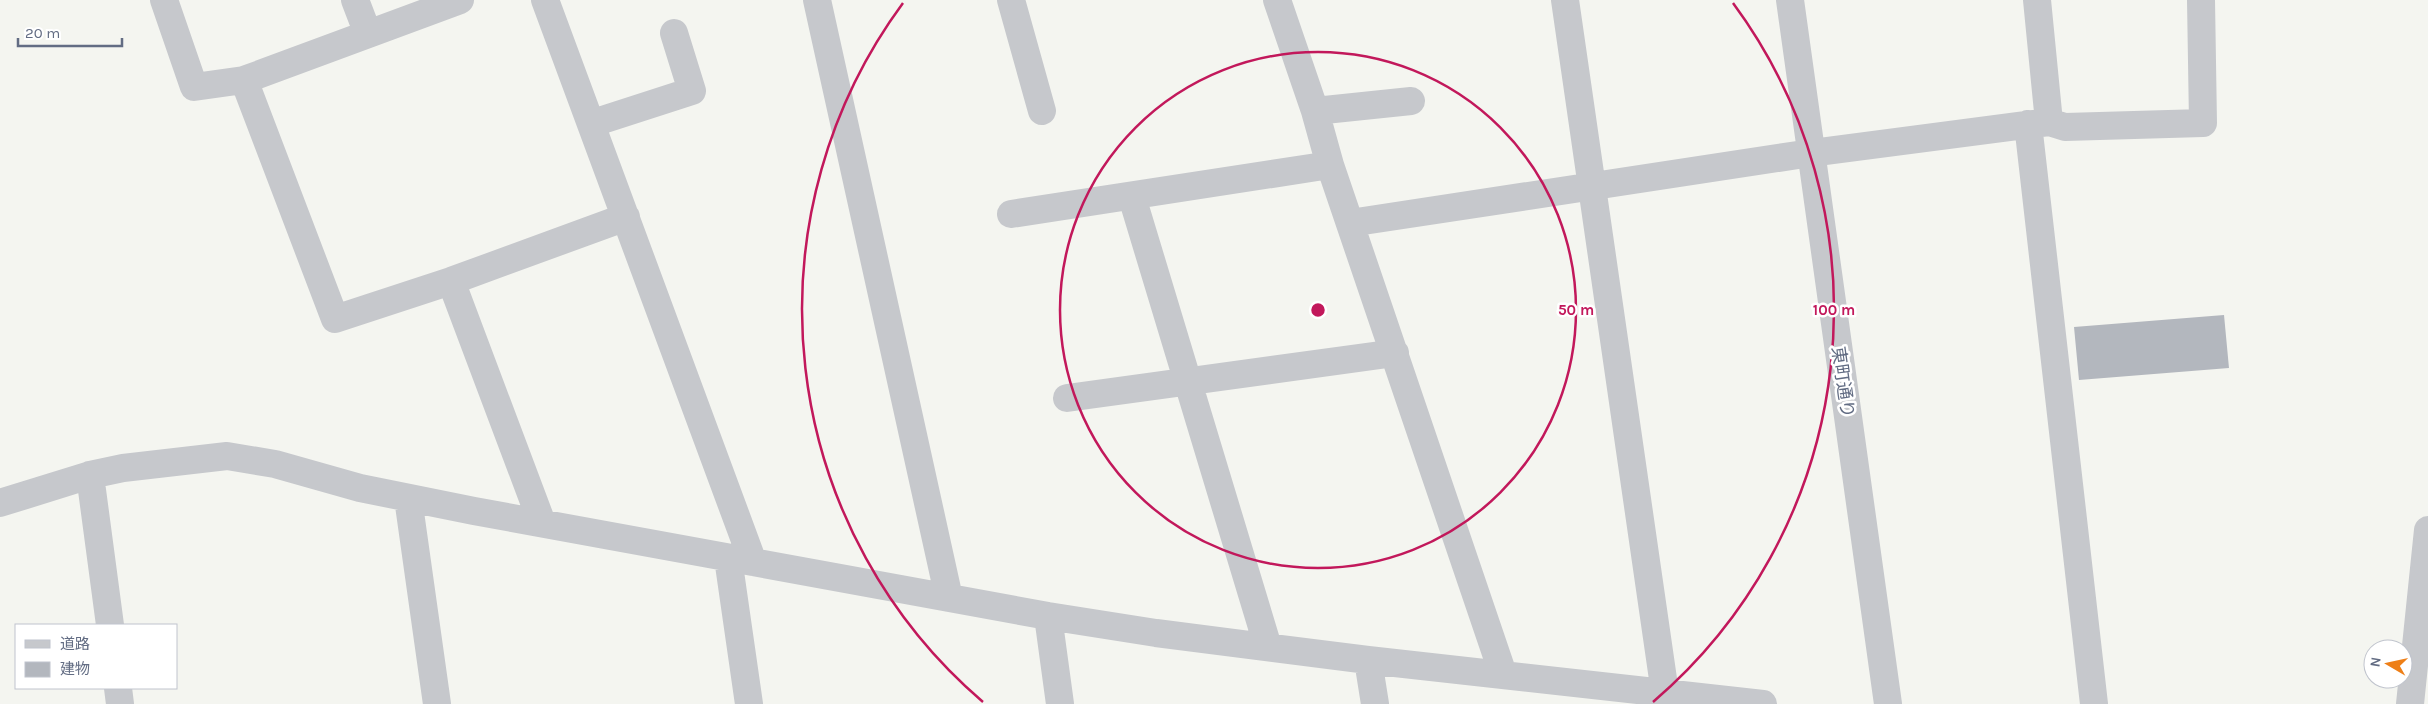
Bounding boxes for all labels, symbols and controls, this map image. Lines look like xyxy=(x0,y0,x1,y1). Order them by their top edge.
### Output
scale bar xyxy=(18,15,121,47)
text: 20 m xyxy=(25,24,60,42)
centre of rings xyxy=(1309,301,1327,319)
text: 50 m xyxy=(1558,301,1594,319)
text: 100 m xyxy=(1813,301,1855,319)
street label: 東町通り xyxy=(1827,345,1859,419)
legend xyxy=(15,624,178,689)
text: 道路 xyxy=(60,635,90,653)
north arrow xyxy=(2363,639,2413,689)
text: N xyxy=(2366,656,2385,668)
text: 建物 xyxy=(60,660,90,678)

